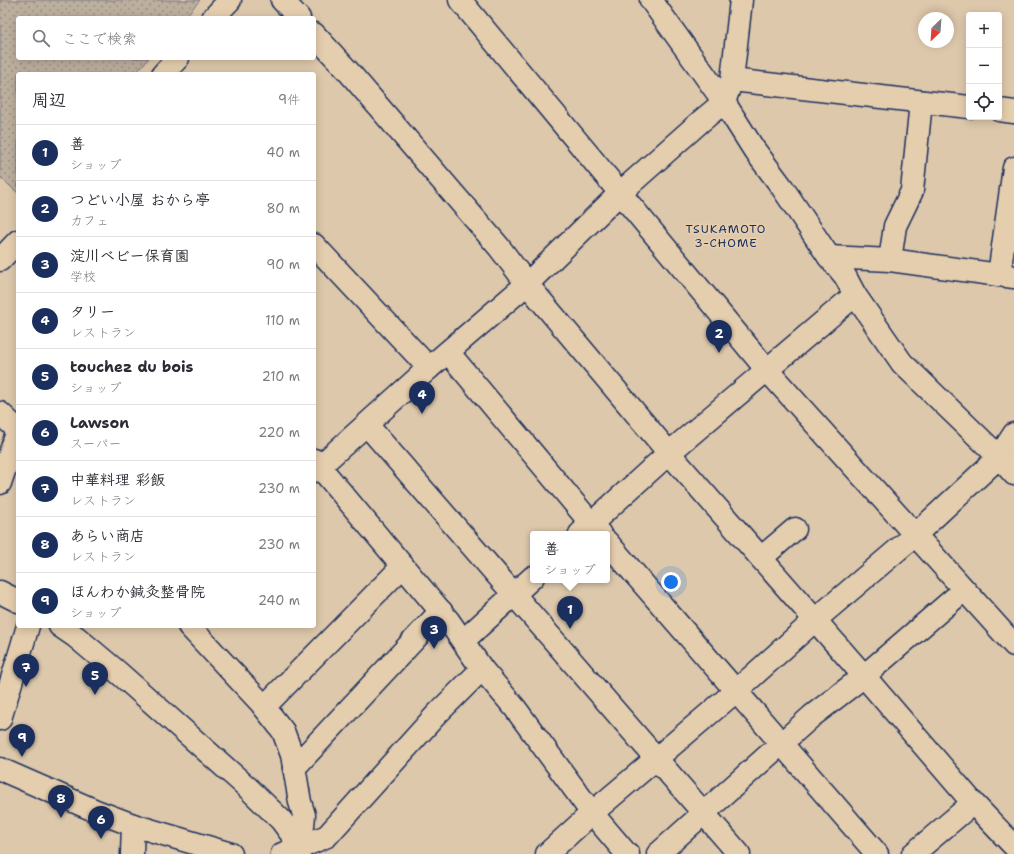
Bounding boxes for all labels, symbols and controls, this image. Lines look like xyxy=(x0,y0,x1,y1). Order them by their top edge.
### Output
north arrow xyxy=(918,12,954,48)
map controls xyxy=(966,12,1002,120)
button: + xyxy=(966,12,1002,48)
search box xyxy=(16,16,316,60)
icon: search xyxy=(30,27,52,49)
text: ここで検索 xyxy=(62,29,137,49)
button: − xyxy=(966,48,1002,84)
button: locate xyxy=(966,84,1002,120)
text: 周辺 xyxy=(32,89,66,111)
text: 9件 xyxy=(278,91,300,108)
text: 善 xyxy=(70,134,85,154)
text: 1 xyxy=(42,144,48,161)
text: 40 m xyxy=(266,144,300,161)
text: ショップ xyxy=(70,156,121,173)
text: つどい小屋 おから亭 xyxy=(70,190,210,210)
text: 2 xyxy=(40,200,50,217)
text: 80 m xyxy=(266,200,300,217)
text: カフェ xyxy=(70,212,109,229)
district label: TSUKAMOTO 3-CHOME xyxy=(686,221,766,251)
text: 淀川ベビー保育園 xyxy=(70,246,189,266)
text: 3 xyxy=(40,256,50,273)
text: 90 m xyxy=(266,256,300,273)
text: 学校 xyxy=(70,268,96,285)
text: タリー xyxy=(70,302,115,322)
text: 4 xyxy=(40,312,50,329)
text: 110 m xyxy=(265,312,300,329)
pin: 2 xyxy=(706,320,732,353)
text: レストラン xyxy=(70,324,136,341)
text: touchez du bois xyxy=(70,357,193,377)
text: 5 xyxy=(41,368,49,385)
text: 210 m xyxy=(262,368,300,385)
text: ショップ xyxy=(70,379,121,396)
pin: 4 xyxy=(409,381,435,414)
text: Lawson xyxy=(70,413,129,433)
text: 6 xyxy=(40,424,50,441)
text: 220 m xyxy=(258,424,300,441)
text: スーパー xyxy=(70,435,121,452)
text: 中華料理 彩飯 xyxy=(70,470,165,490)
text: 7 xyxy=(40,480,50,497)
text: 230 m xyxy=(258,480,300,497)
text: レストラン xyxy=(70,492,136,509)
text: あらい商店 xyxy=(70,526,145,546)
popup xyxy=(530,531,610,583)
text: 8 xyxy=(40,536,50,553)
text: 230 m xyxy=(258,536,300,553)
text: 善 xyxy=(544,539,559,559)
text: レストラン xyxy=(70,548,136,565)
text: ショップ xyxy=(544,561,596,578)
your location xyxy=(661,572,681,592)
text: ほんわか鍼灸整骨院 xyxy=(70,582,205,602)
text: 9 xyxy=(40,592,50,609)
text: 240 m xyxy=(258,592,300,609)
pin: 1 xyxy=(557,596,583,629)
text: ショップ xyxy=(70,604,121,621)
pin: 3 xyxy=(421,616,447,649)
pin: 7 xyxy=(13,654,39,687)
pin: 5 xyxy=(82,662,108,695)
pin: 9 xyxy=(9,724,35,757)
pin: 8 xyxy=(48,785,74,818)
pin: 6 xyxy=(88,806,114,839)

